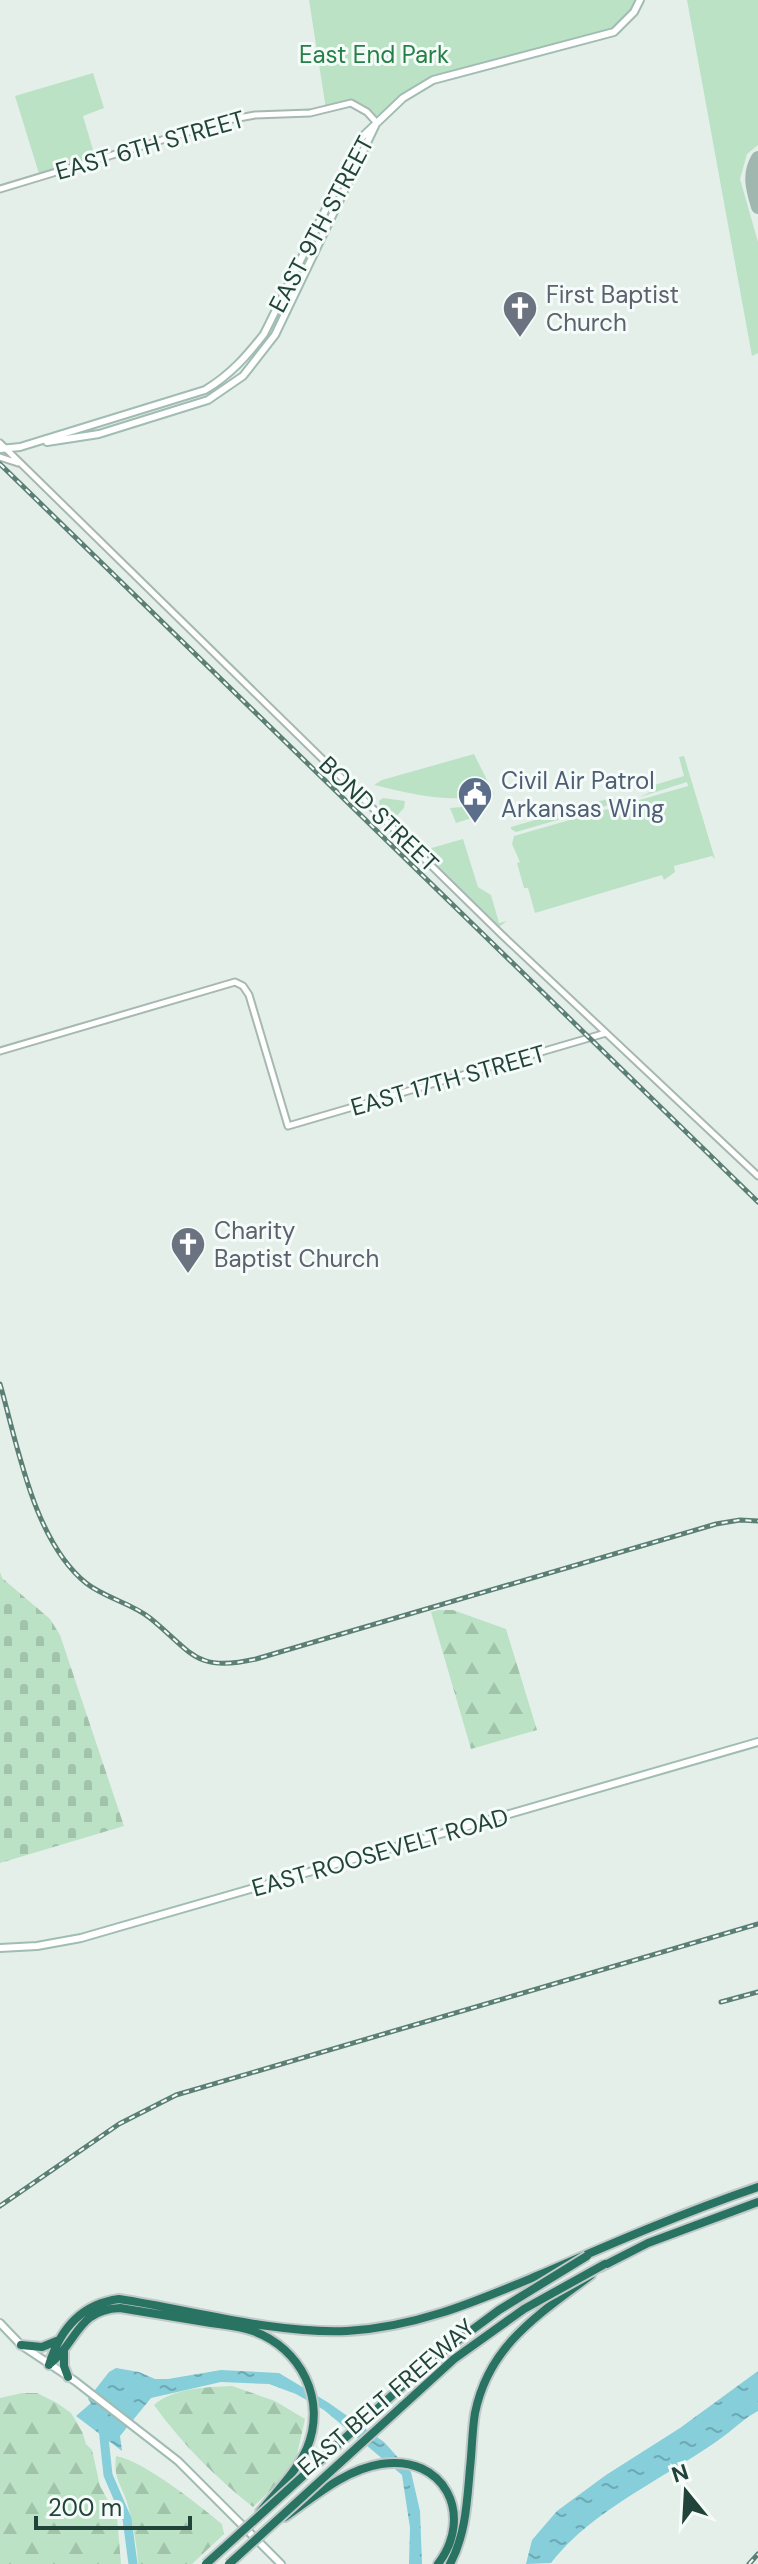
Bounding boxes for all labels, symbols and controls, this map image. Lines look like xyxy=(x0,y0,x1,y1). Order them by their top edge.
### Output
park label: East End Park xyxy=(299,39,449,70)
street label: EAST 6TH STREET xyxy=(52,103,248,187)
street label: EAST 9TH STREET xyxy=(262,131,380,317)
place label: First Baptist Church xyxy=(546,279,679,338)
church icon: First Baptist Church xyxy=(501,289,539,339)
street label: BOND STREET xyxy=(313,749,445,879)
place label: Civil Air Patrol Arkansas Wing xyxy=(501,765,664,824)
public building icon: Civil Air Patrol Arkansas Wing xyxy=(456,775,494,825)
street label: EAST 17TH STREET xyxy=(347,1037,549,1123)
place label: Charity Baptist Church xyxy=(214,1215,379,1274)
church icon: Charity Baptist Church xyxy=(169,1225,207,1275)
street label: EAST ROOSEVELT ROAD xyxy=(248,1801,512,1903)
street label: EAST BELT FREEWAY xyxy=(291,2312,481,2482)
north arrow xyxy=(646,2452,726,2532)
text: N xyxy=(668,2457,692,2490)
scale bar xyxy=(36,2480,190,2530)
text: 200 m xyxy=(48,2492,122,2523)

